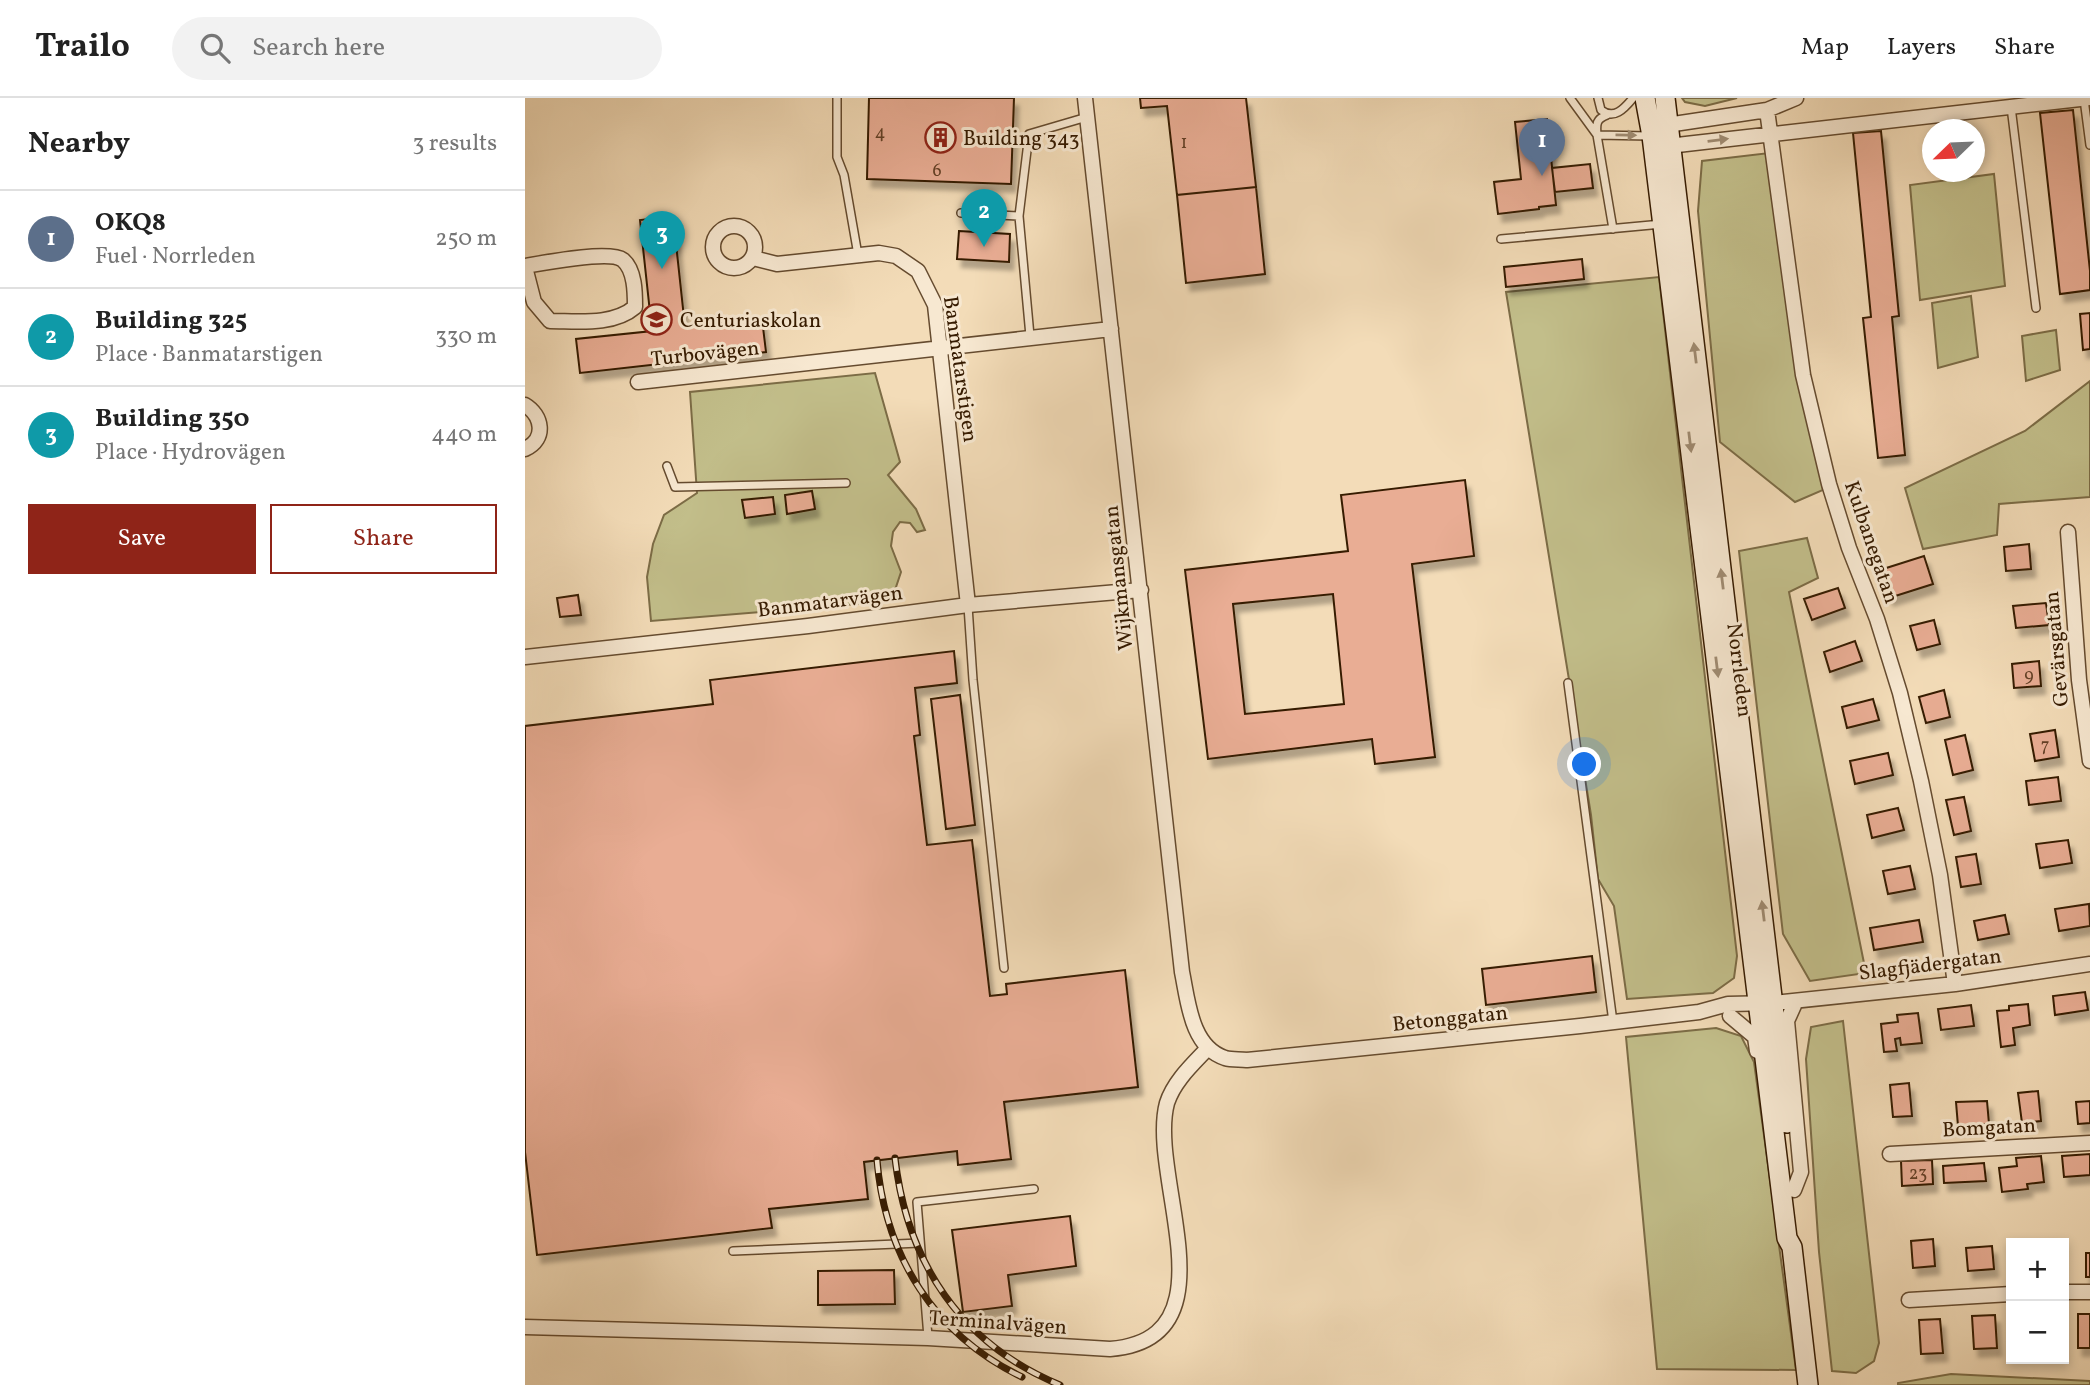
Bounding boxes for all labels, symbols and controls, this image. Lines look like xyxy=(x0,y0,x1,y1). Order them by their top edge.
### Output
search box xyxy=(172,17,662,80)
text: Trailo xyxy=(35,25,130,71)
icon: search xyxy=(196,29,234,67)
text: Search here xyxy=(252,30,385,66)
text: Map xyxy=(1801,31,1849,65)
text: Layers xyxy=(1887,31,1956,65)
text: Share xyxy=(1994,31,2055,65)
pin: 1 xyxy=(1519,118,1565,176)
north arrow xyxy=(1922,119,1985,182)
house number: 4 xyxy=(875,121,885,146)
building icon: Building 343 xyxy=(923,121,957,155)
text: Nearby xyxy=(28,123,130,165)
place label: Building 343 xyxy=(963,125,1079,154)
text: 3 results xyxy=(412,128,497,160)
one-way arrow xyxy=(1616,130,1638,141)
house number: 1 xyxy=(1181,131,1187,156)
one-way arrow xyxy=(1707,135,1729,146)
house number: 6 xyxy=(932,159,942,184)
pin: 2 xyxy=(961,189,1007,247)
text: OKQ8 xyxy=(95,205,166,241)
pin: 3 xyxy=(639,211,685,269)
text: 1 xyxy=(46,223,56,255)
text: 250 m xyxy=(435,223,497,255)
text: Fuel · Norrleden xyxy=(95,241,256,273)
street label: Banmatarstigen xyxy=(935,294,984,444)
text: Building 325 xyxy=(95,303,247,339)
school or university icon: Centuriaskolan xyxy=(640,303,674,337)
place label: Centuriaskolan xyxy=(680,307,821,336)
text: 2 xyxy=(45,321,57,353)
text: 330 m xyxy=(435,321,497,353)
street label: Turbovägen xyxy=(649,334,761,375)
text: Place · Banmatarstigen xyxy=(95,339,323,371)
one-way arrow xyxy=(1689,342,1700,364)
text: Building 350 xyxy=(95,401,249,437)
text: 3 xyxy=(45,419,57,451)
text: 440 m xyxy=(431,419,497,451)
one-way arrow xyxy=(1684,431,1695,453)
text: Place · Hydrovägen xyxy=(95,437,286,469)
street label: Kulbanegatan xyxy=(1836,477,1905,608)
button: Save xyxy=(28,504,256,574)
button: Share xyxy=(270,504,497,574)
street label: Wijkmansgatan xyxy=(1097,504,1142,652)
one-way arrow xyxy=(1717,568,1728,590)
street label: Banmatarvägen xyxy=(756,579,905,626)
street label: Gevärsgatan xyxy=(2038,590,2077,708)
street label: Norrleden xyxy=(1718,621,1759,719)
one-way arrow xyxy=(1712,657,1723,679)
house number: 9 xyxy=(2024,664,2034,689)
house number: 7 xyxy=(2041,734,2049,759)
your location xyxy=(1567,747,1601,781)
one-way arrow xyxy=(1757,900,1768,922)
street label: Slagfjädergatan xyxy=(1857,942,2003,989)
street label: Betonggatan xyxy=(1391,999,1509,1040)
street label: Bomgatan xyxy=(1941,1112,2037,1145)
house number: 23 xyxy=(1909,1162,1927,1187)
map controls xyxy=(2006,1238,2069,1364)
button: + xyxy=(2006,1238,2069,1301)
button: − xyxy=(2006,1301,2069,1364)
street label: Terminalvägen xyxy=(928,1304,1068,1343)

